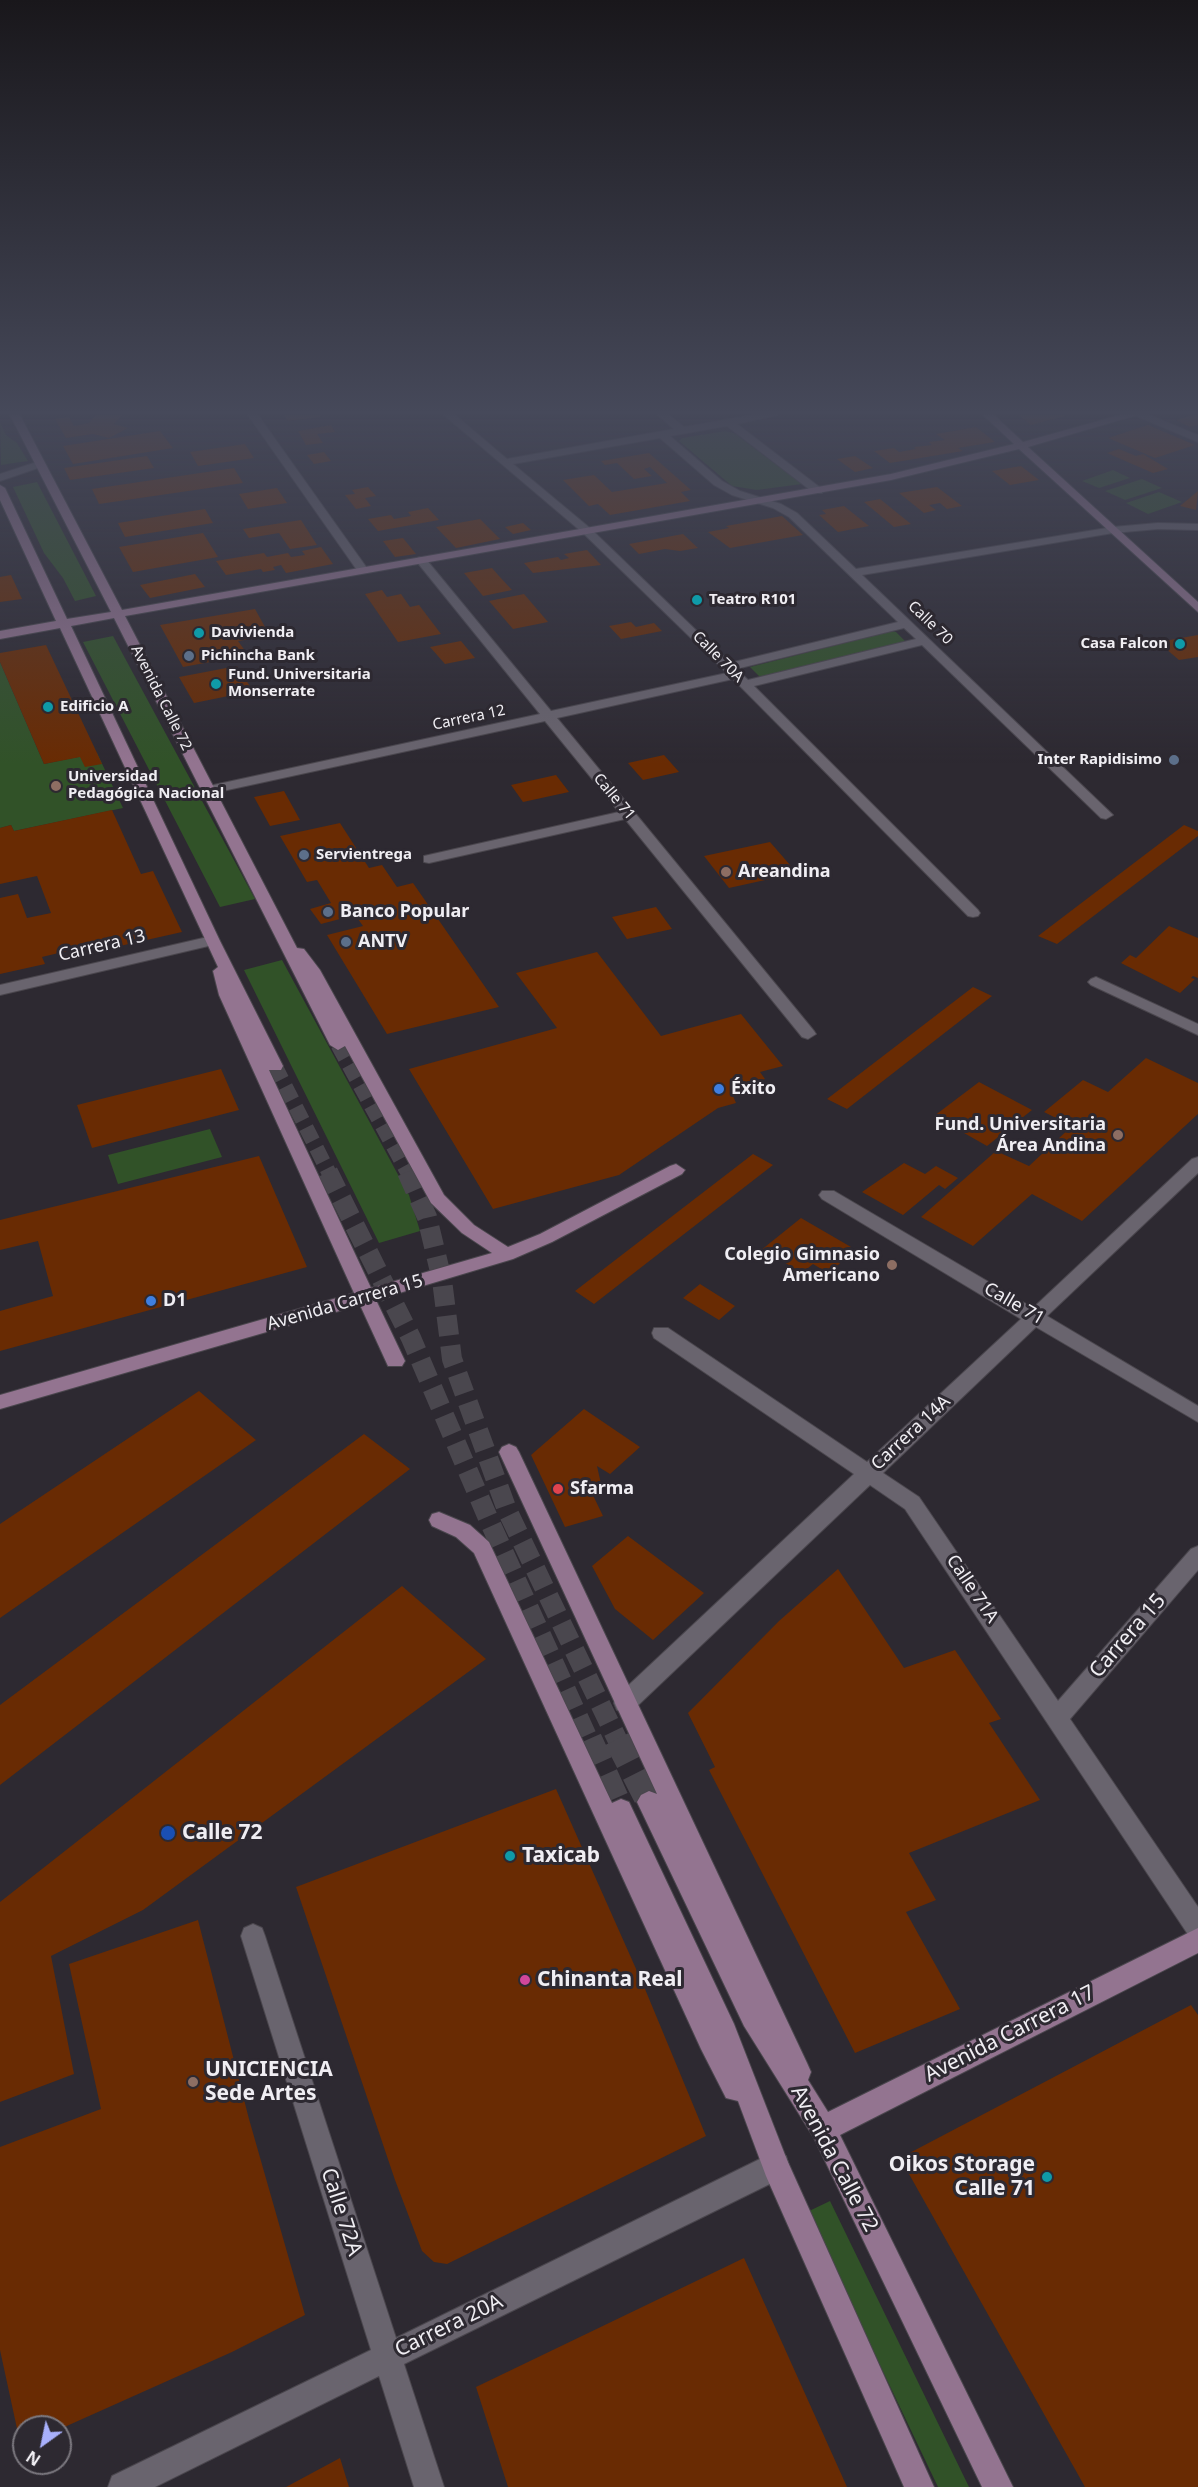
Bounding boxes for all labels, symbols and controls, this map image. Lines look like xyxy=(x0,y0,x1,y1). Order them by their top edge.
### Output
place label: Teatro R101 xyxy=(709,591,796,609)
marker: Teatro R101 xyxy=(690,593,704,607)
street label: Calle 70 xyxy=(904,597,956,649)
place label: Davivienda xyxy=(211,624,294,642)
marker: Davivienda xyxy=(192,626,206,640)
street label: Calle 70A xyxy=(689,628,747,686)
place label: Casa Falcon xyxy=(1080,635,1168,653)
marker: Casa Falcon xyxy=(1173,637,1187,651)
street label: Avenida Calle 72 xyxy=(127,642,195,754)
place label: Pichincha Bank xyxy=(201,647,315,665)
marker: Pichincha Bank xyxy=(182,649,196,663)
place label: Fund. Universitaria Monserrate xyxy=(228,666,371,701)
marker: Fund. Universitaria Monserrate xyxy=(209,677,223,691)
place label: Edificio A xyxy=(60,698,129,716)
marker: Edificio A xyxy=(41,700,55,714)
street label: Carrera 12 xyxy=(431,702,507,734)
place label: Inter Rapidisimo xyxy=(1038,751,1162,769)
marker: Inter Rapidisimo xyxy=(1167,753,1181,767)
place label: Universidad Pedagógica Nacional xyxy=(68,768,224,803)
street label: Calle 71 xyxy=(589,770,639,824)
marker: Universidad Pedagógica Nacional xyxy=(49,779,63,793)
place label: Servientrega xyxy=(316,846,412,864)
marker: Servientrega xyxy=(297,848,311,862)
place label: Areandina xyxy=(738,861,831,883)
marker: Areandina xyxy=(719,865,733,879)
place label: Banco Popular xyxy=(340,901,469,923)
marker: Banco Popular xyxy=(321,905,335,919)
street label: Carrera 13 xyxy=(56,926,148,966)
place label: ANTV xyxy=(358,931,407,953)
marker: ANTV xyxy=(339,935,353,949)
place label: Éxito xyxy=(731,1078,776,1100)
marker: Éxito xyxy=(712,1082,726,1096)
place label: Fund. Universitaria Área Andina xyxy=(935,1114,1106,1156)
marker: Fund. Universitaria Área Andina xyxy=(1111,1128,1125,1142)
place label: Colegio Gimnasio Americano xyxy=(724,1244,880,1286)
marker: Colegio Gimnasio Americano xyxy=(885,1258,899,1272)
street label: Avenida Carrera 15 xyxy=(265,1270,425,1336)
street label: Calle 71 xyxy=(980,1278,1048,1330)
place label: D1 xyxy=(163,1290,186,1312)
marker: D1 xyxy=(144,1294,158,1308)
street label: Carrera 14A xyxy=(867,1391,955,1475)
place label: Sfarma xyxy=(570,1478,634,1500)
marker: Sfarma xyxy=(551,1482,565,1496)
street label: Calle 71A xyxy=(941,1551,1003,1627)
street label: Carrera 15 xyxy=(1085,1589,1171,1683)
place label: Calle 72 xyxy=(182,1820,263,1846)
marker: Calle 72 xyxy=(159,1824,177,1842)
place label: Taxicab xyxy=(522,1843,600,1869)
marker: Taxicab xyxy=(503,1849,517,1863)
place label: Chinanta Real xyxy=(537,1967,683,1993)
marker: Chinanta Real xyxy=(518,1973,532,1987)
street label: Avenida Carrera 17 xyxy=(921,1980,1099,2088)
place label: UNICIENCIA Sede Artes xyxy=(205,2057,333,2107)
marker: UNICIENCIA Sede Artes xyxy=(186,2075,200,2089)
street label: Avenida Calle 72 xyxy=(785,2082,883,2236)
place label: Oikos Storage Calle 71 xyxy=(889,2152,1035,2202)
street label: Calle 72A xyxy=(315,2165,367,2259)
marker: Oikos Storage Calle 71 xyxy=(1040,2170,1054,2184)
street label: Carrera 20A xyxy=(391,2289,507,2363)
north arrow xyxy=(12,2415,72,2475)
text: N xyxy=(22,2446,45,2471)

